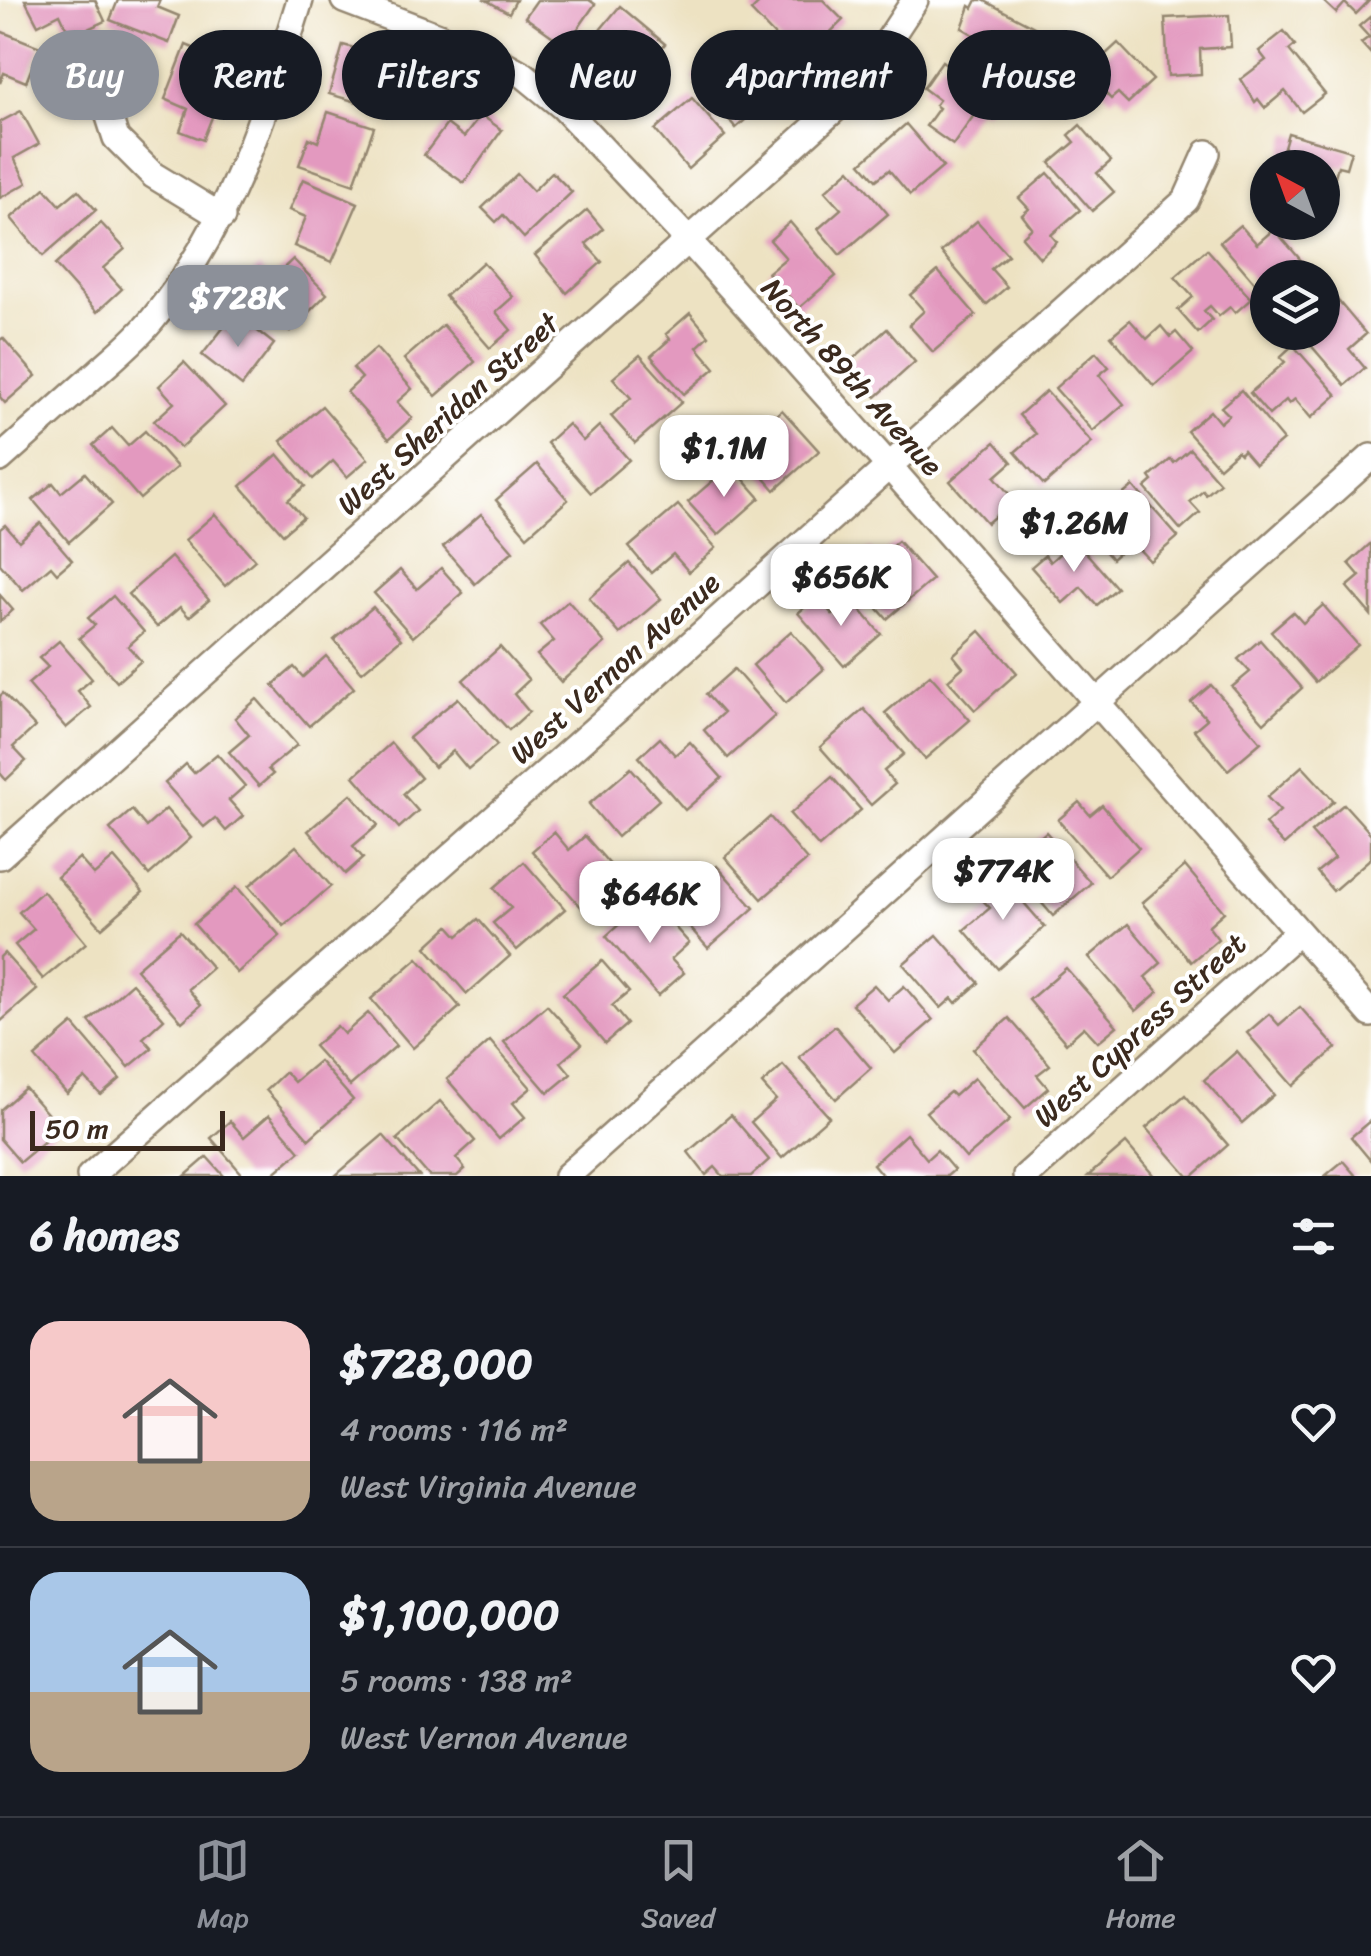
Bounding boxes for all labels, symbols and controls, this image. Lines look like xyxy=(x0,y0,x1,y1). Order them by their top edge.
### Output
chip: Buy xyxy=(30,30,159,120)
chip: Rent xyxy=(179,30,322,120)
chip: Filters xyxy=(342,30,515,120)
chip: New xyxy=(535,30,671,120)
chip: Apartment xyxy=(691,30,927,120)
chip: House xyxy=(947,30,1111,120)
north arrow xyxy=(1250,150,1340,240)
map controls xyxy=(1250,150,1340,350)
button: layers xyxy=(1250,260,1340,350)
pin: $728K xyxy=(168,265,308,350)
street label: North 89th Avenue xyxy=(747,265,957,489)
text: $728K xyxy=(189,269,287,326)
street label: West Sheridan Street xyxy=(324,297,573,529)
pin: $1.1M xyxy=(654,415,794,500)
text: $1.1M xyxy=(682,419,766,476)
pin: $1.26M xyxy=(993,490,1155,575)
text: $1.26M xyxy=(1020,494,1128,551)
pin: $656K xyxy=(771,544,911,629)
text: $656K xyxy=(793,548,889,605)
street label: West Vernon Avenue xyxy=(497,558,733,778)
pin: $774K xyxy=(933,838,1073,923)
text: $774K xyxy=(954,842,1052,899)
pin: $646K xyxy=(580,861,720,946)
text: $646K xyxy=(601,865,699,922)
street label: West Cypress Street xyxy=(1020,919,1260,1141)
text: 50 m xyxy=(45,1104,109,1153)
scale bar xyxy=(30,1106,225,1150)
text: 6 homes xyxy=(30,1199,179,1273)
icon: filters xyxy=(1286,1209,1341,1264)
text: $728,000 xyxy=(340,1327,533,1401)
icon: home xyxy=(110,1361,230,1481)
icon: heart xyxy=(1286,1394,1341,1449)
text: 4 rooms · 116 m² xyxy=(340,1401,568,1458)
text: West Virginia Avenue xyxy=(340,1458,637,1515)
text: $1,100,000 xyxy=(340,1578,560,1652)
icon: home xyxy=(110,1612,230,1732)
icon: heart xyxy=(1286,1645,1341,1700)
text: 5 rooms · 138 m² xyxy=(340,1652,572,1709)
text: West Vernon Avenue xyxy=(340,1709,628,1766)
tab: Map xyxy=(195,1833,250,1942)
tab: Saved xyxy=(641,1833,715,1942)
tab: Home xyxy=(1106,1833,1176,1942)

